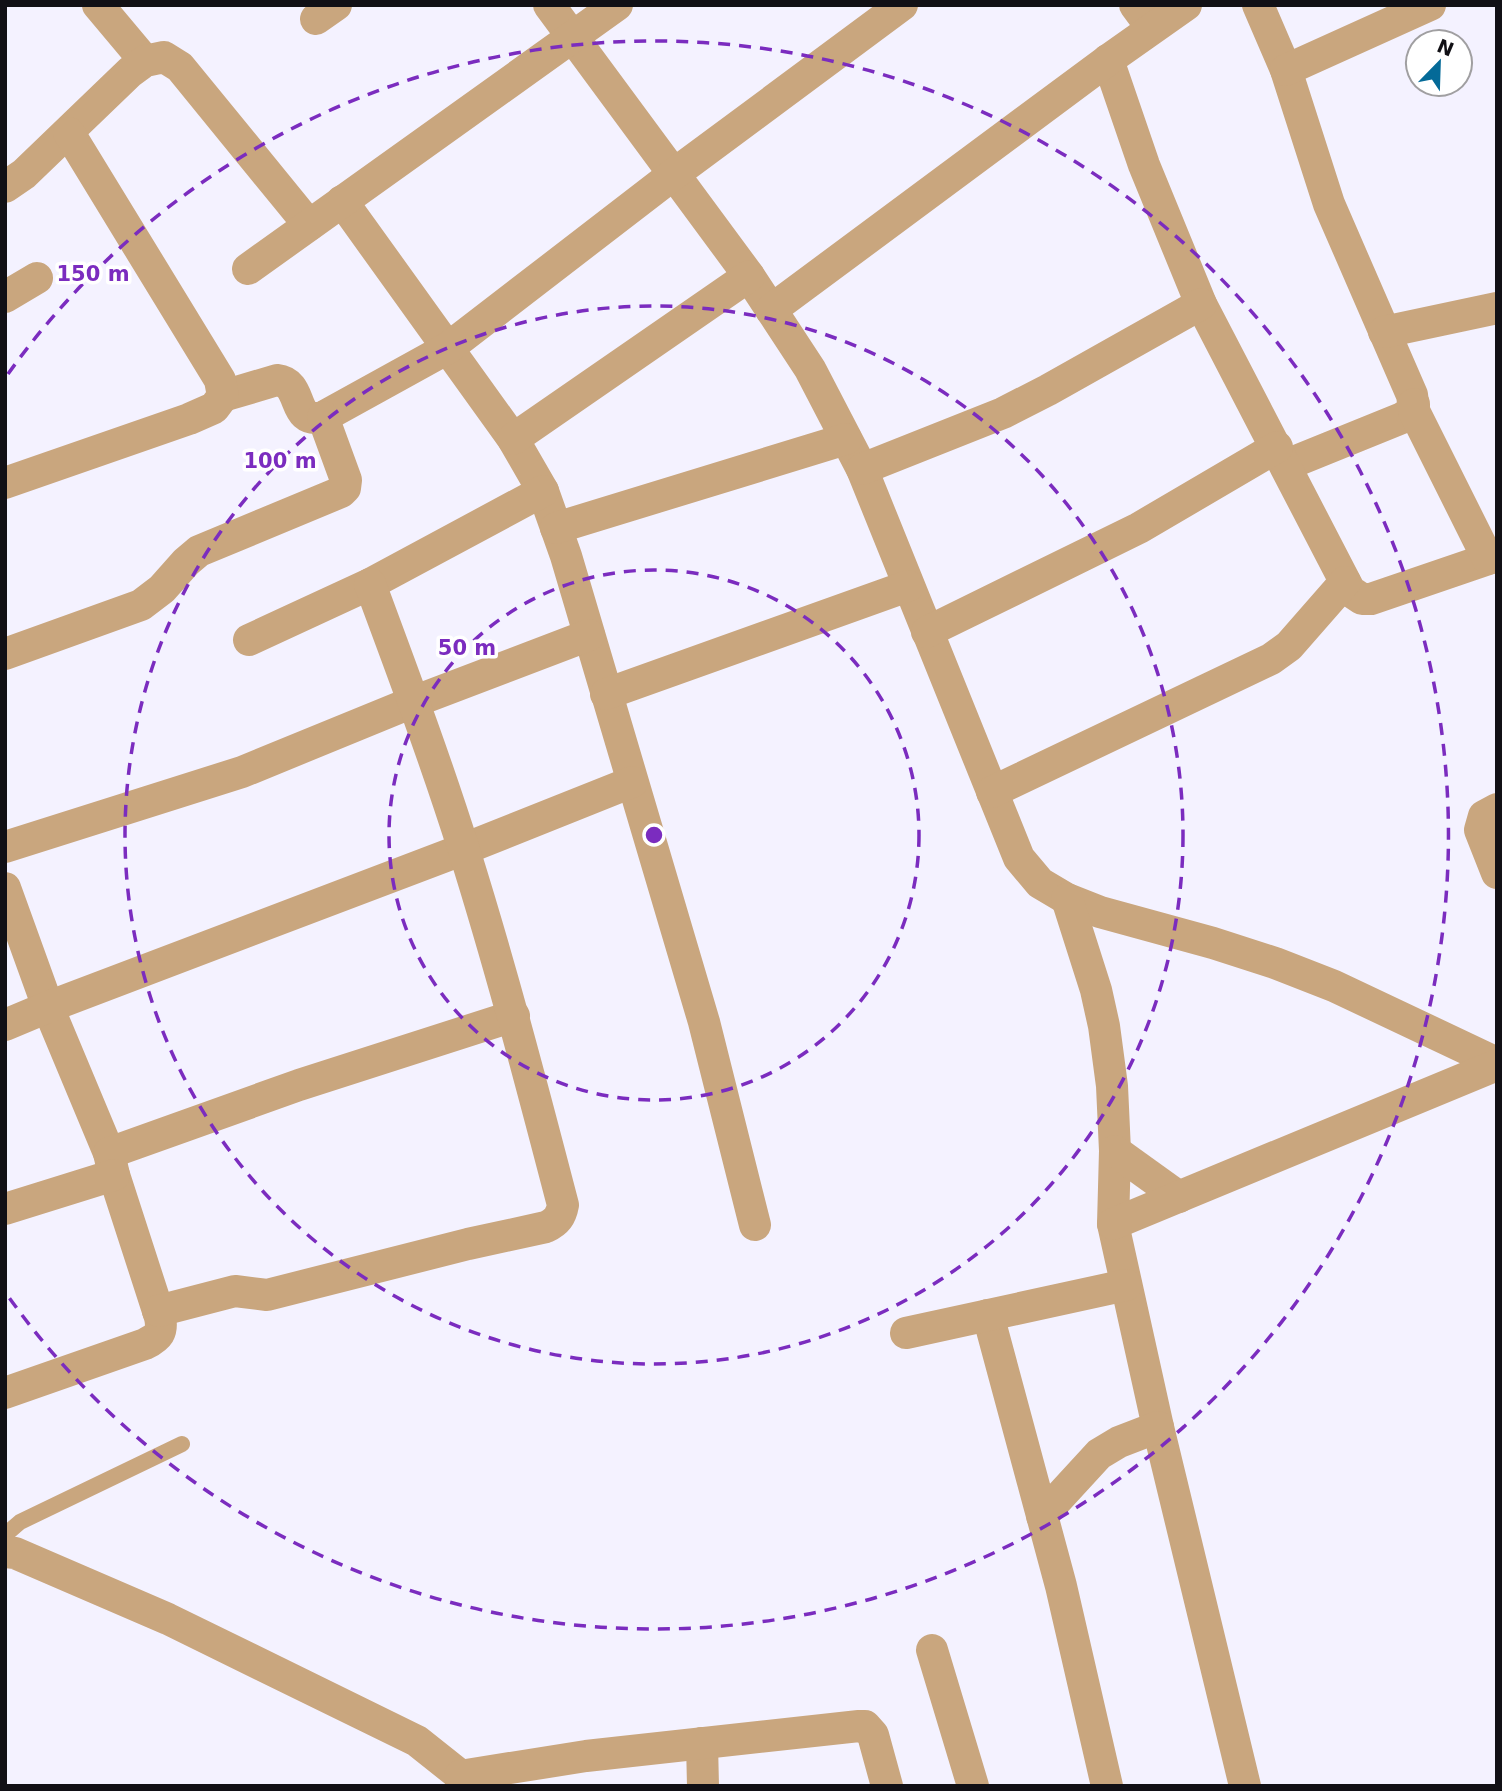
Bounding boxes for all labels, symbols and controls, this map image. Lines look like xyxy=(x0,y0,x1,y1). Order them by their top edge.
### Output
north arrow xyxy=(1404,28,1474,98)
text: N xyxy=(1434,34,1457,61)
text: 150 m xyxy=(56,262,130,286)
text: 100 m xyxy=(243,449,317,473)
text: 50 m xyxy=(438,636,496,660)
centre of rings xyxy=(642,823,666,847)

